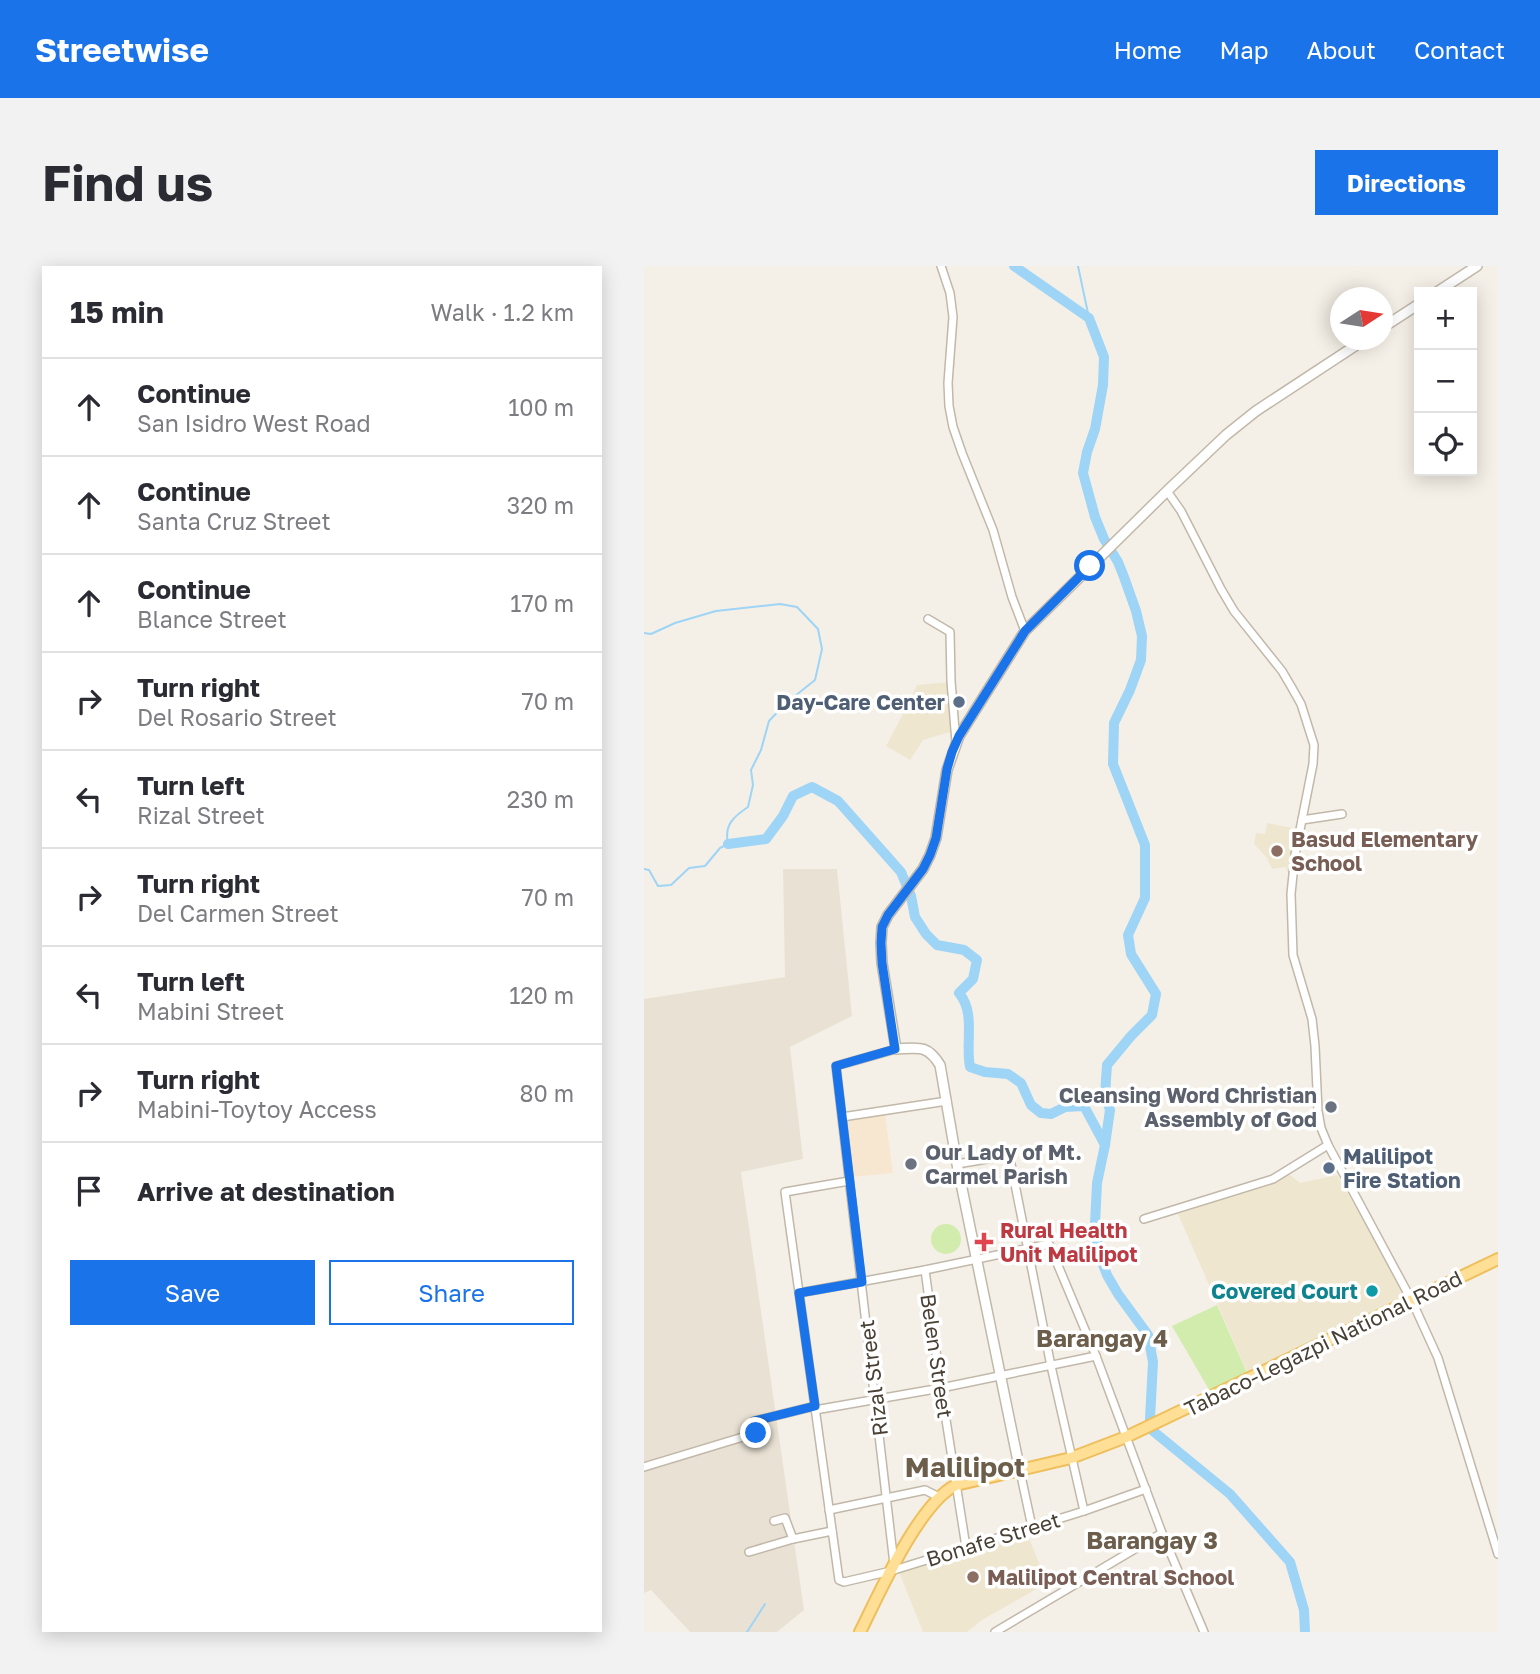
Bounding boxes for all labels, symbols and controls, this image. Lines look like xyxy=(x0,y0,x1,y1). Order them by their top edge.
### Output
text: Streetwise xyxy=(35,30,209,69)
text: Home xyxy=(1114,35,1182,64)
text: Map xyxy=(1220,35,1269,64)
text: About xyxy=(1307,35,1376,64)
text: Contact xyxy=(1414,35,1505,64)
button: Directions xyxy=(1315,150,1498,215)
text: Find us xyxy=(42,153,213,212)
north arrow xyxy=(1330,287,1393,350)
map controls xyxy=(1414,287,1477,476)
button: + xyxy=(1414,287,1477,350)
text: 15 min xyxy=(70,294,164,330)
text: Walk · 1.2 km xyxy=(431,298,574,326)
button: − xyxy=(1414,350,1477,413)
text: Continue xyxy=(137,378,251,409)
icon: ahead xyxy=(70,388,108,426)
text: 100 m xyxy=(508,393,574,421)
text: San Isidro West Road xyxy=(137,409,371,437)
button: locate xyxy=(1414,413,1477,476)
text: Continue xyxy=(137,476,251,507)
icon: ahead xyxy=(70,486,108,524)
text: 320 m xyxy=(507,491,574,519)
text: Santa Cruz Street xyxy=(137,507,331,535)
route start xyxy=(1074,550,1105,581)
text: Continue xyxy=(137,574,251,605)
icon: ahead xyxy=(70,584,108,622)
text: 170 m xyxy=(510,589,574,617)
text: Blance Street xyxy=(137,605,287,633)
text: Turn right xyxy=(137,672,260,703)
icon: right xyxy=(70,682,108,720)
text: 70 m xyxy=(521,687,574,715)
place label: Day-Care Center xyxy=(776,689,945,715)
marker: Day-Care Center xyxy=(951,694,967,710)
text: Del Rosario Street xyxy=(137,703,337,731)
text: Turn left xyxy=(137,770,245,801)
icon: left xyxy=(70,780,108,818)
text: 230 m xyxy=(507,785,574,813)
text: Rizal Street xyxy=(137,801,265,829)
place label: Basud Elementary School xyxy=(1291,826,1479,876)
marker: Basud Elementary School xyxy=(1269,843,1285,859)
text: Turn right xyxy=(137,868,260,899)
icon: right xyxy=(70,878,108,916)
text: 70 m xyxy=(521,883,574,911)
text: Del Carmen Street xyxy=(137,899,339,927)
text: Turn left xyxy=(137,966,245,997)
icon: left xyxy=(70,976,108,1014)
text: 120 m xyxy=(509,981,574,1009)
text: Mabini Street xyxy=(137,997,284,1025)
text: Turn right xyxy=(137,1064,260,1095)
icon: right xyxy=(70,1074,108,1112)
text: 80 m xyxy=(520,1079,574,1107)
place label: Cleansing Word Christian Assembly of God xyxy=(1059,1082,1317,1132)
text: Mabini-Toytoy Access xyxy=(137,1095,377,1123)
marker: Cleansing Word Christian Assembly of God xyxy=(1323,1099,1339,1115)
place label: Our Lady of Mt. Carmel Parish xyxy=(925,1139,1082,1189)
place label: Malilipot Fire Station xyxy=(1343,1143,1461,1193)
marker: Our Lady of Mt. Carmel Parish xyxy=(903,1156,919,1172)
marker: Malilipot Fire Station xyxy=(1321,1160,1337,1176)
icon: arrive xyxy=(70,1172,108,1210)
text: Arrive at destination xyxy=(137,1176,395,1207)
place label: Rural Health Unit Malilipot xyxy=(1000,1217,1138,1267)
marker: Rural Health Unit Malilipot xyxy=(974,1232,994,1252)
button: Save xyxy=(70,1260,315,1325)
button: Share xyxy=(329,1260,574,1325)
street label: Tabaco-Legazpi National Road xyxy=(1180,1264,1466,1422)
place label: Covered Court xyxy=(1211,1278,1358,1304)
marker: Covered Court xyxy=(1364,1283,1380,1299)
street label: Belen Street xyxy=(915,1292,959,1420)
street label: Rizal Street xyxy=(853,1319,893,1437)
district label: Barangay 4 xyxy=(1036,1323,1168,1352)
route end xyxy=(740,1417,771,1448)
district label: Malilipot xyxy=(905,1450,1025,1483)
street label: Bonafe Street xyxy=(923,1506,1063,1572)
district label: Barangay 3 xyxy=(1086,1525,1218,1554)
place label: Malilipot Central School xyxy=(987,1564,1234,1590)
marker: Malilipot Central School xyxy=(965,1569,981,1585)

